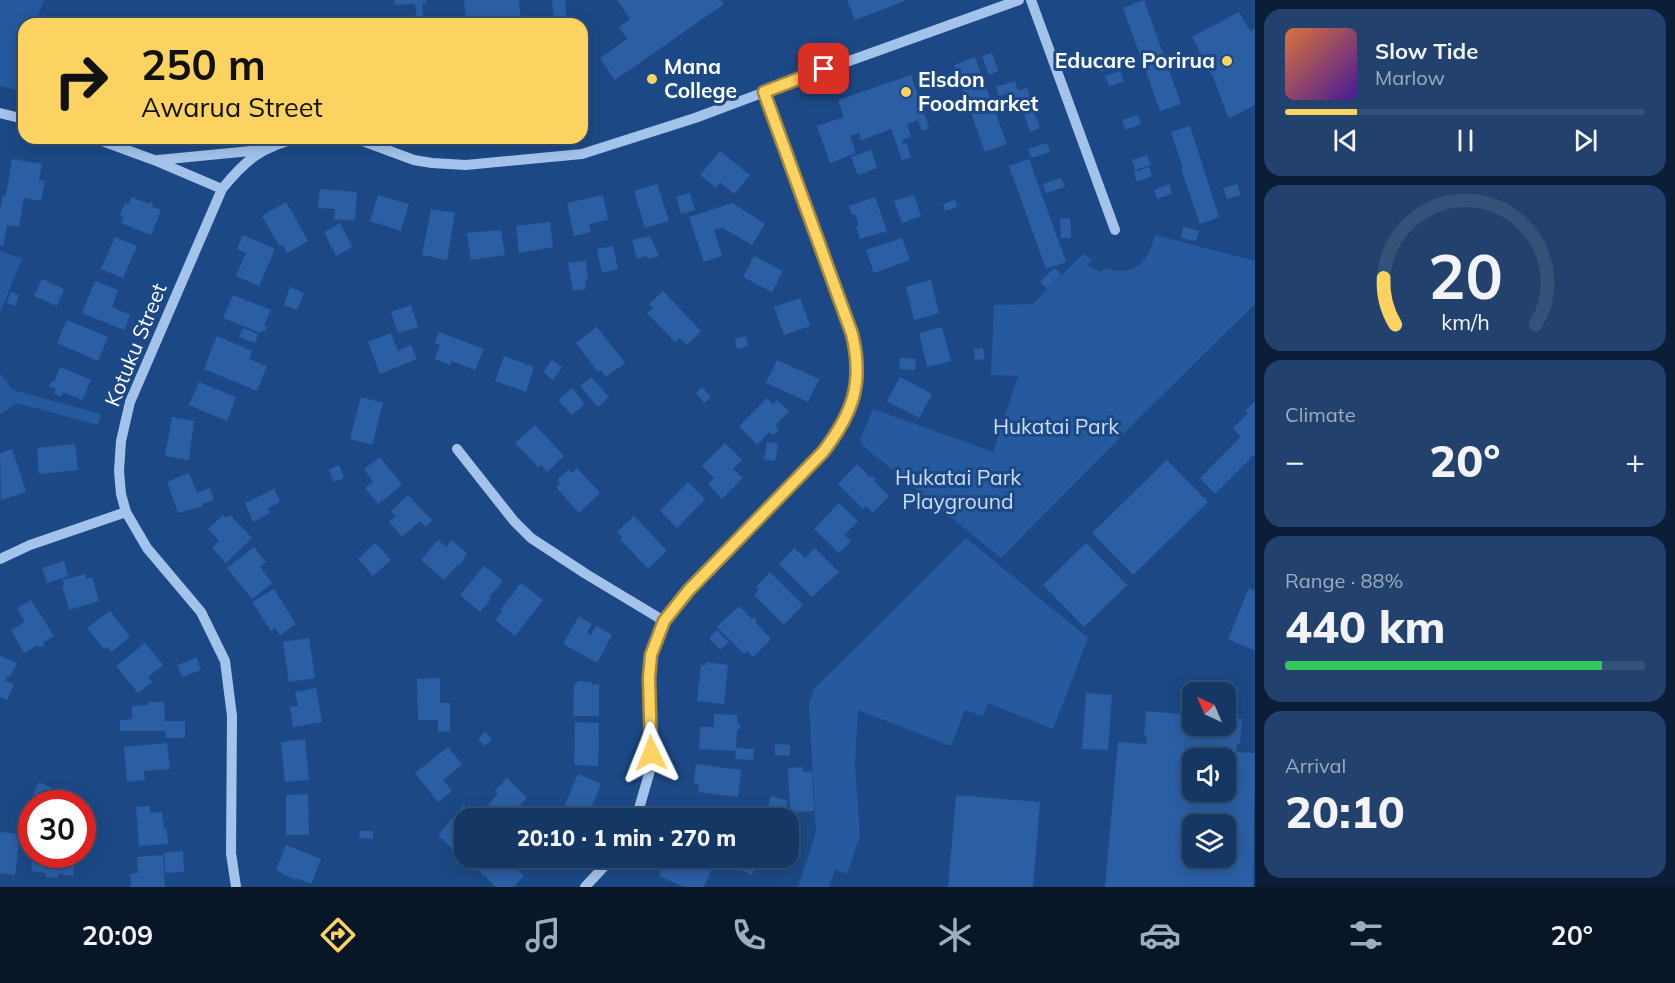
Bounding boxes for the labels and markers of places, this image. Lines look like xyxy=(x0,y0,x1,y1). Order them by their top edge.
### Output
pin xyxy=(798,43,849,94)
place label: Educare Porirua xyxy=(1055,47,1215,73)
place label: Mana College xyxy=(664,53,737,103)
marker: Educare Porirua xyxy=(1220,54,1234,68)
place label: Elsdon Foodmarket xyxy=(918,66,1039,116)
marker: Mana College xyxy=(645,72,659,86)
marker: Elsdon Foodmarket xyxy=(899,85,913,99)

